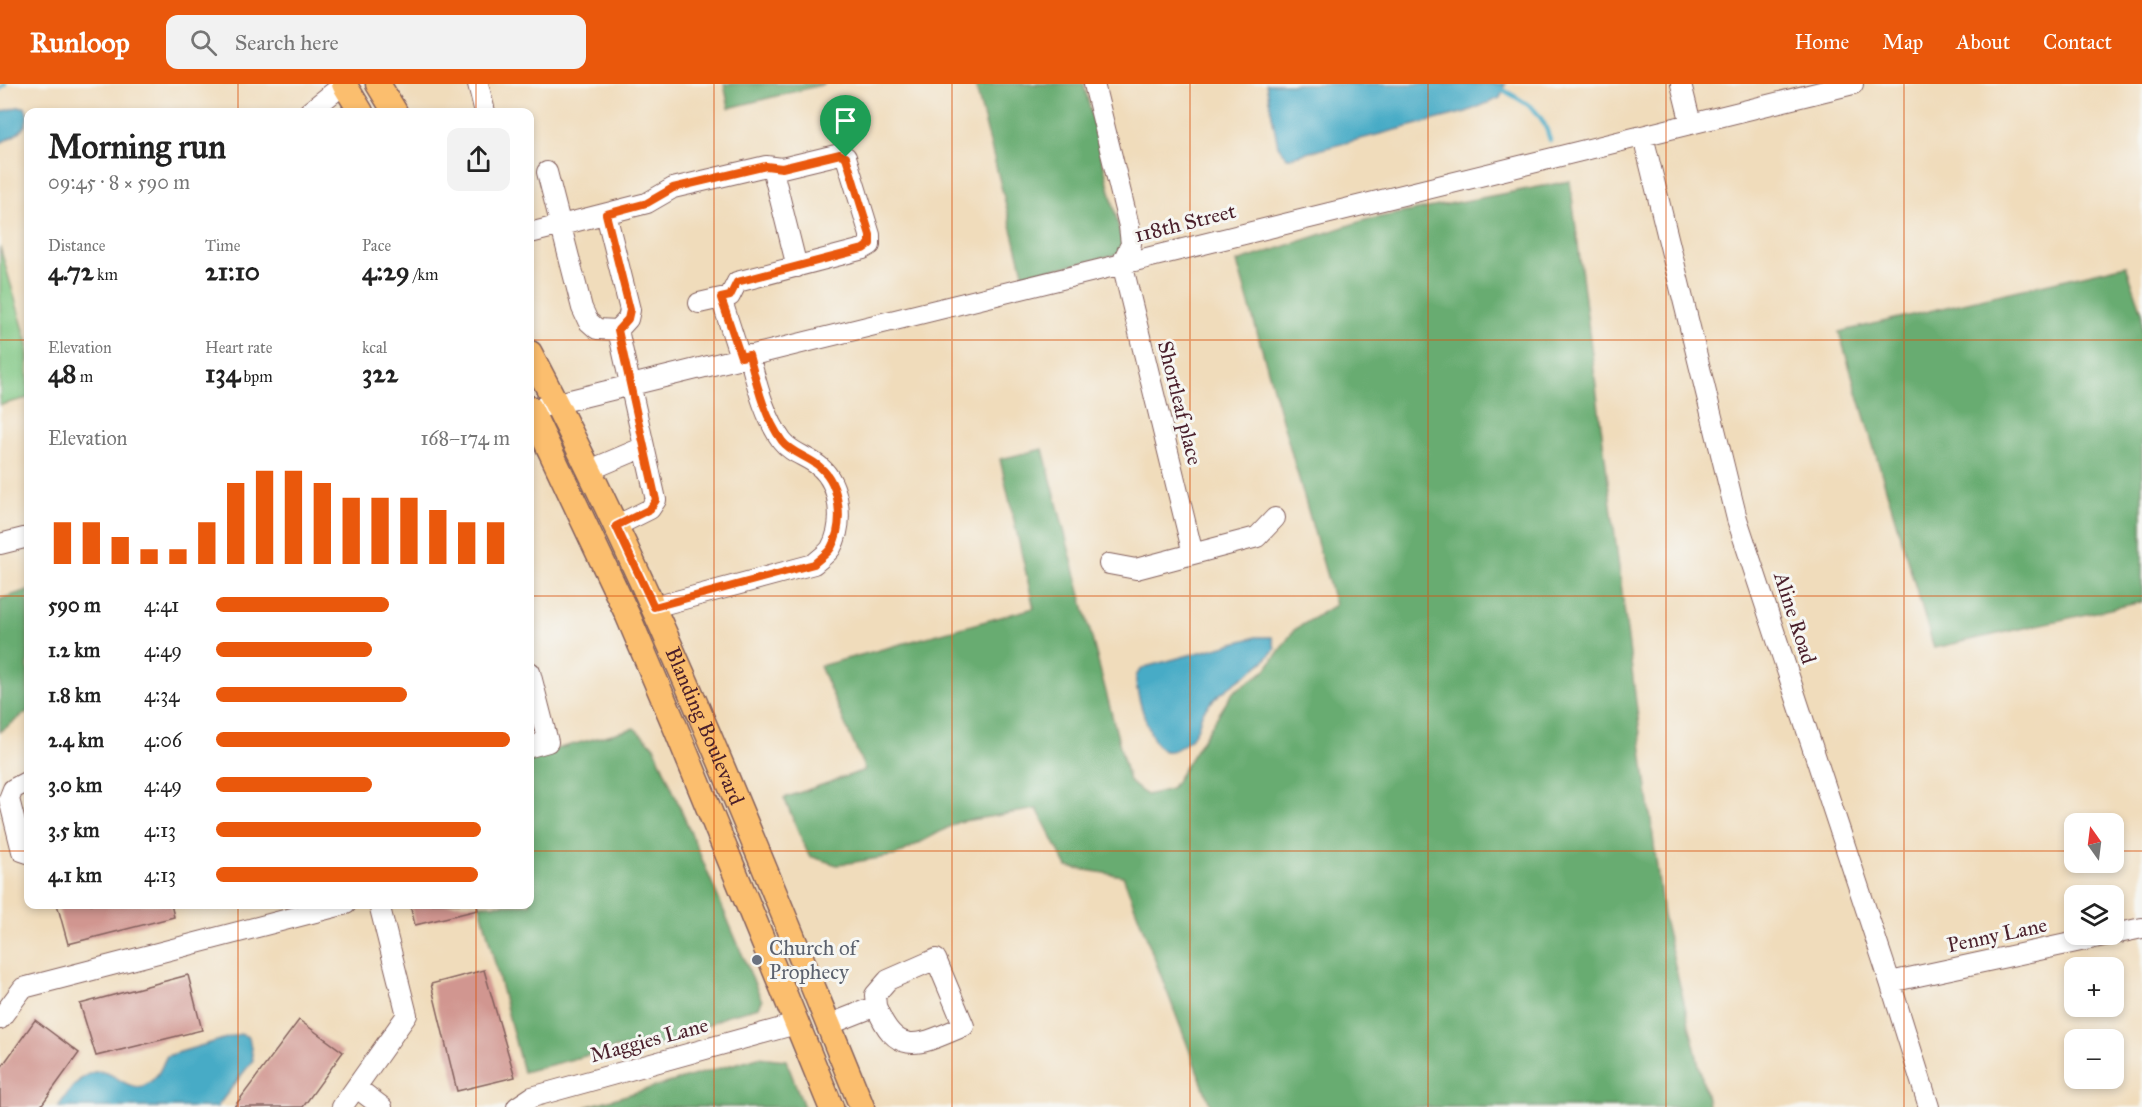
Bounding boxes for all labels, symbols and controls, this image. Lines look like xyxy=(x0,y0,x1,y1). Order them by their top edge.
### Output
search box xyxy=(166,15,586,69)
text: Runloop xyxy=(30,25,130,60)
icon: search xyxy=(187,26,220,59)
text: Search here xyxy=(235,29,339,56)
text: Home xyxy=(1794,29,1849,55)
text: Map xyxy=(1882,29,1923,55)
text: About xyxy=(1956,29,2010,55)
text: Contact xyxy=(2043,29,2112,55)
pin xyxy=(820,95,871,157)
icon: arrive xyxy=(829,104,862,137)
text: Morning run xyxy=(48,127,226,167)
button: share xyxy=(447,128,510,191)
text: 09:45 · 8 × 590 m xyxy=(48,170,190,194)
street label: 118th Street xyxy=(1132,198,1239,248)
text: Distance xyxy=(48,236,105,255)
text: Time xyxy=(205,236,240,255)
text: Pace xyxy=(362,236,391,255)
text: 4.72 xyxy=(48,255,94,287)
text: 21:10 xyxy=(205,255,260,287)
text: 4:29 xyxy=(362,255,410,287)
text: km xyxy=(94,265,118,284)
text: /km xyxy=(410,265,438,284)
text: Elevation xyxy=(48,338,112,357)
text: Heart rate xyxy=(205,338,272,357)
text: kcal xyxy=(362,338,387,357)
street label: Shortleaf place xyxy=(1152,338,1208,468)
text: 48 xyxy=(48,357,76,389)
text: 134 xyxy=(205,357,240,389)
text: 322 xyxy=(362,357,398,389)
text: m xyxy=(76,367,93,386)
text: bpm xyxy=(240,367,273,386)
text: Elevation xyxy=(48,426,127,450)
text: 168–174 m xyxy=(420,426,510,450)
street label: Aline Road xyxy=(1768,568,1822,668)
text: 590 m xyxy=(48,593,101,617)
text: 4:41 xyxy=(144,593,179,617)
text: 1.2 km xyxy=(48,638,100,662)
text: 4:49 xyxy=(144,638,182,662)
street label: Blanding Boulevard xyxy=(659,643,750,809)
text: 1.8 km xyxy=(48,683,101,707)
text: 4:34 xyxy=(144,683,179,707)
text: 2.4 km xyxy=(48,728,104,752)
text: 4:06 xyxy=(144,728,182,752)
text: 3.0 km xyxy=(48,773,102,797)
text: 4:49 xyxy=(144,773,182,797)
north arrow xyxy=(2064,813,2124,873)
map controls xyxy=(2064,813,2124,1089)
text: 3.5 km xyxy=(48,818,100,842)
text: 4:13 xyxy=(144,818,176,842)
text: 4.1 km xyxy=(48,863,102,887)
text: 4:13 xyxy=(144,863,176,887)
button: layers xyxy=(2064,885,2124,945)
street label: Penny Lane xyxy=(1945,912,2050,958)
place label: Church of Prophecy xyxy=(769,935,860,985)
marker: Church of Prophecy xyxy=(750,953,764,967)
button: + xyxy=(2064,957,2124,1017)
street label: Maggies Lane xyxy=(587,1012,711,1068)
button: − xyxy=(2064,1029,2124,1089)

